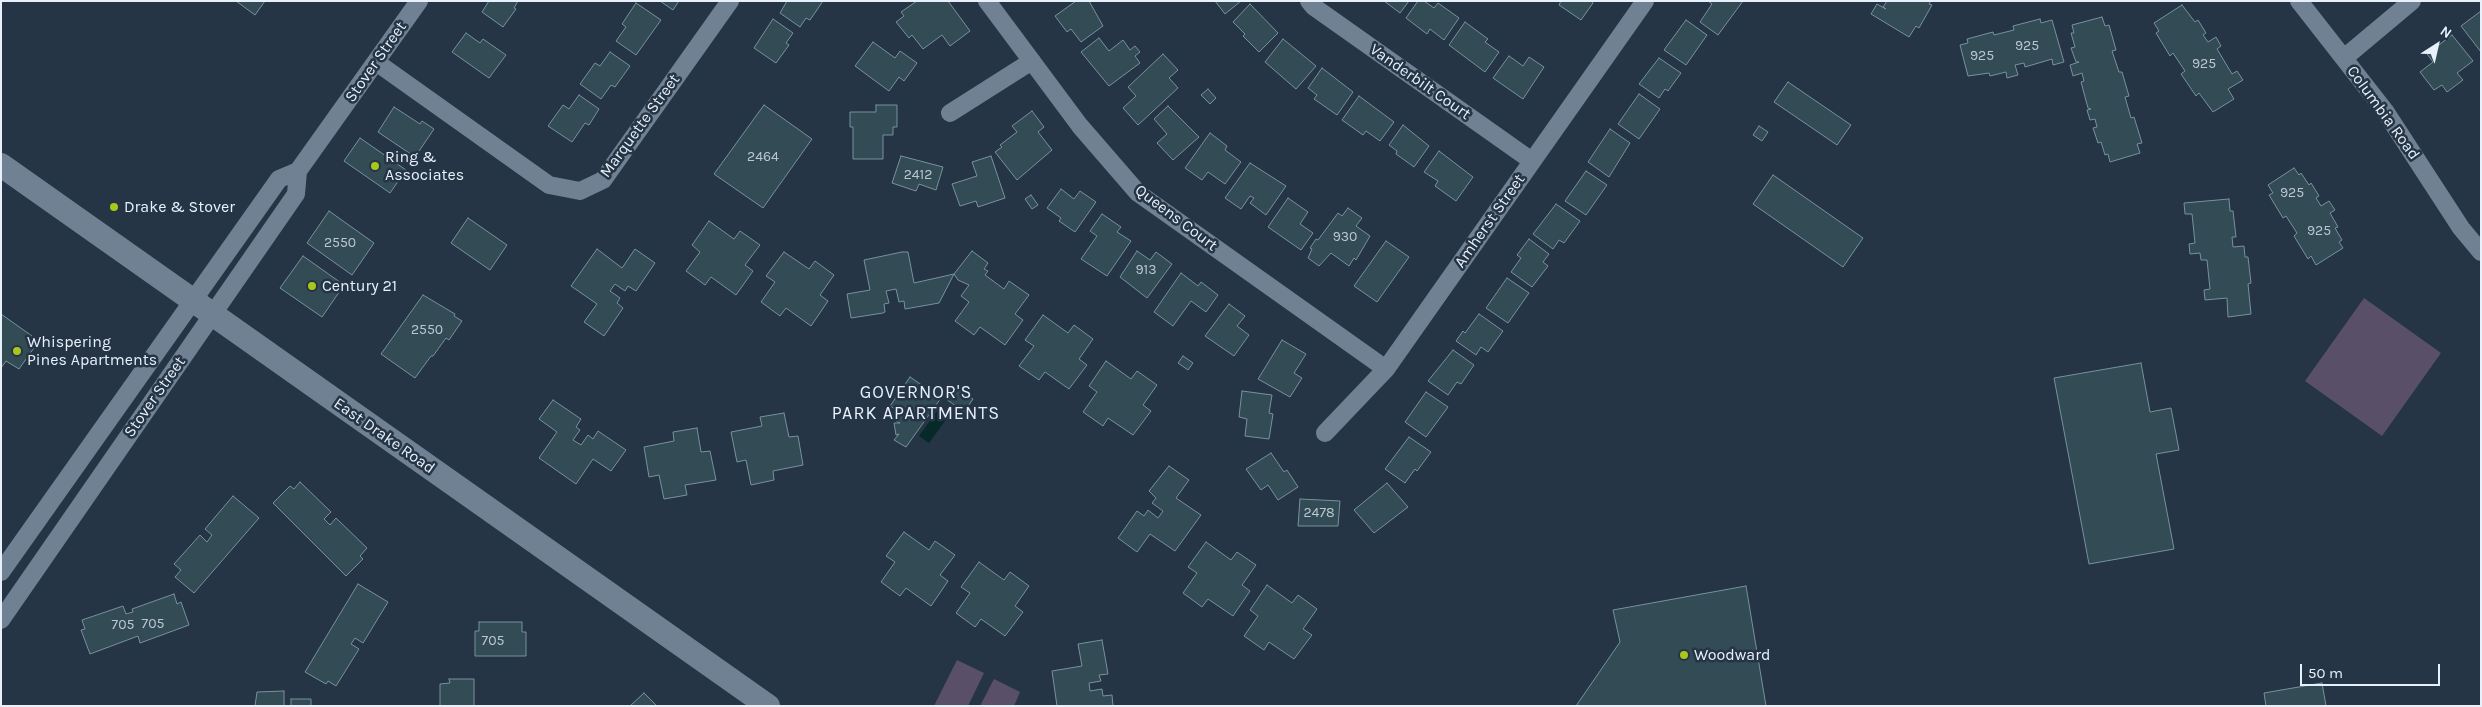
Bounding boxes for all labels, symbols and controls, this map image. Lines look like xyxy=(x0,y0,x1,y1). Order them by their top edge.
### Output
street label: Stover Street xyxy=(341,18,411,106)
north arrow xyxy=(2412,20,2462,70)
text: N xyxy=(2437,22,2455,42)
house number: 925 xyxy=(2015,38,2039,54)
street label: Vanderbilt Court xyxy=(1366,40,1474,124)
house number: 925 xyxy=(1970,48,1994,64)
house number: 925 xyxy=(2192,56,2216,72)
street label: Columbia Road xyxy=(2343,62,2423,164)
street label: Marquette Street xyxy=(596,70,684,182)
place label: Ring & Associates xyxy=(385,147,464,185)
house number: 2464 xyxy=(747,149,779,165)
marker: Ring & Associates xyxy=(369,160,381,172)
house number: 2412 xyxy=(904,167,932,183)
street label: Amherst Street xyxy=(1451,170,1529,272)
street label: Queens Court xyxy=(1131,181,1221,255)
house number: 925 xyxy=(2280,185,2304,201)
place label: Drake & Stover xyxy=(124,197,235,217)
marker: Drake & Stover xyxy=(108,201,120,213)
house number: 925 xyxy=(2307,223,2331,239)
house number: 930 xyxy=(1333,229,1357,245)
house number: 2550 xyxy=(324,235,356,251)
house number: 913 xyxy=(1135,262,1157,278)
place label: Century 21 xyxy=(322,276,397,296)
marker: Century 21 xyxy=(306,280,318,292)
house number: 2550 xyxy=(411,322,443,338)
place label: Whispering Pines Apartments xyxy=(27,332,157,370)
marker: Whispering Pines Apartments xyxy=(11,345,23,357)
street label: Stover Street xyxy=(120,353,190,441)
district label: GOVERNOR'S PARK APARTMENTS xyxy=(830,382,1002,424)
street label: East Drake Road xyxy=(330,394,438,478)
house number: 2478 xyxy=(1303,505,1335,521)
house number: 705 xyxy=(142,616,164,632)
house number: 705 xyxy=(112,617,134,633)
house number: 705 xyxy=(482,633,504,649)
place label: Woodward xyxy=(1694,645,1770,665)
marker: Woodward xyxy=(1678,649,1690,661)
scale bar xyxy=(2302,654,2442,686)
text: 50 m xyxy=(2308,664,2343,682)

